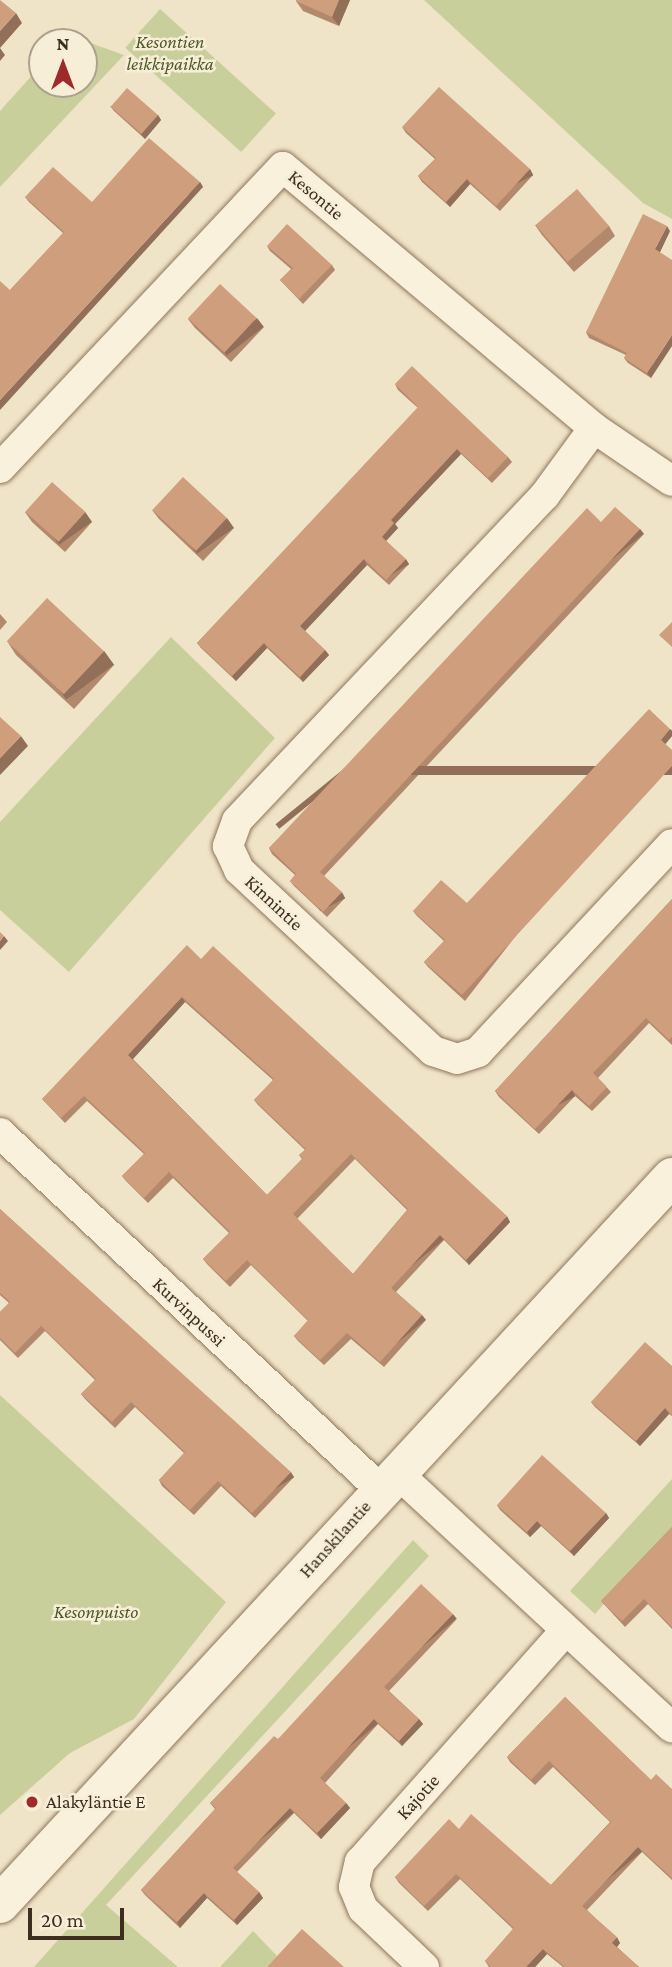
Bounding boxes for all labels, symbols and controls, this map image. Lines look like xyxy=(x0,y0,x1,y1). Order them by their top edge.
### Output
north arrow xyxy=(28,28,98,98)
park label: Kesontien leikkipaikka xyxy=(126,31,214,75)
text: N xyxy=(57,33,69,54)
street label: Kesontie xyxy=(283,165,349,225)
street label: Kinnintie xyxy=(240,870,308,936)
street label: Kurvinpussi xyxy=(148,1273,230,1351)
street label: Hanskilantie xyxy=(294,1495,376,1583)
park label: Kesonpuisto xyxy=(54,1601,138,1623)
street label: Kajotie xyxy=(392,1770,444,1824)
place label: Alakyläntie E xyxy=(46,1791,146,1813)
marker: Alakyläntie E xyxy=(24,1794,40,1810)
scale bar xyxy=(32,1894,128,1938)
text: 20 m xyxy=(41,1908,84,1932)

